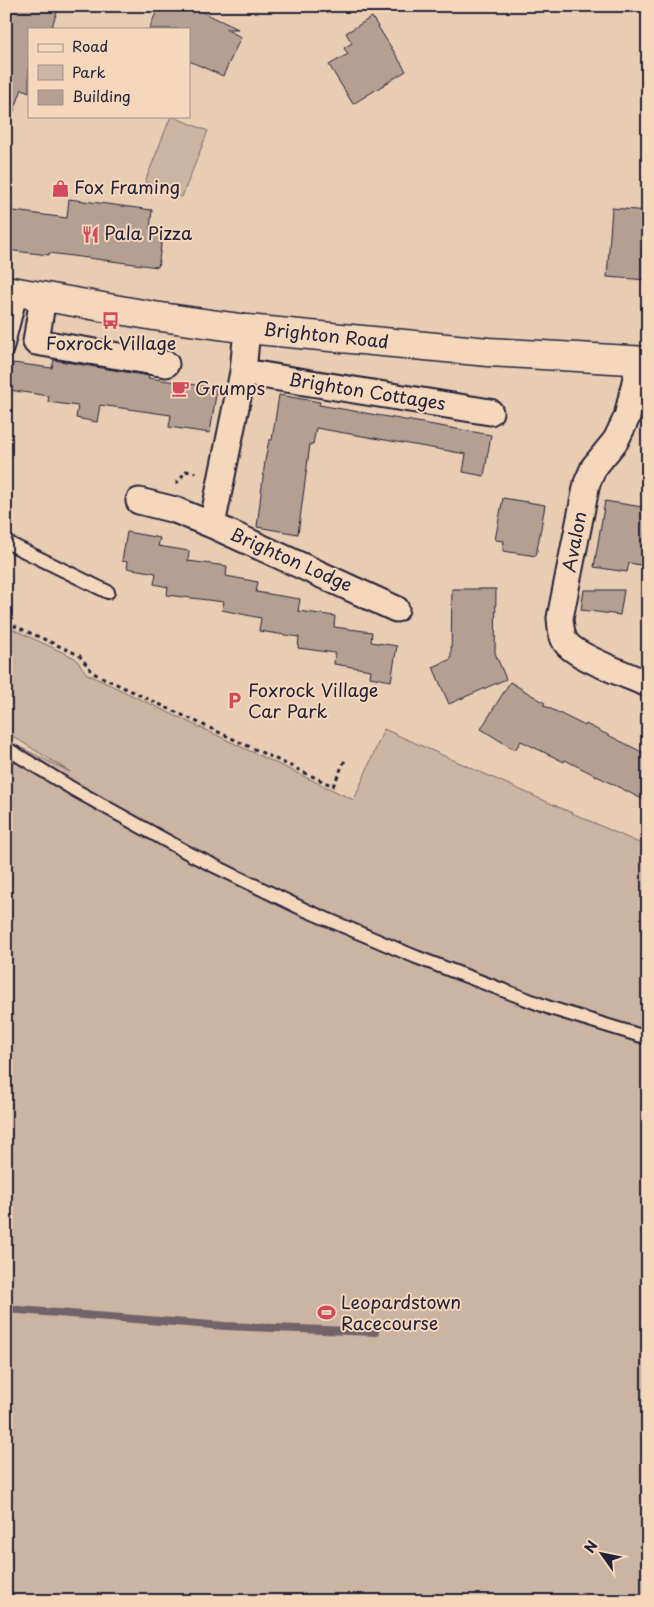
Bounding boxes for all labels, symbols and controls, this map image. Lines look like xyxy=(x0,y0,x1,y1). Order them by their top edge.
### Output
legend xyxy=(28,28,190,118)
text: Road xyxy=(72,34,108,57)
text: Park xyxy=(72,60,106,83)
text: Building xyxy=(72,84,131,107)
place label: Fox Framing xyxy=(74,173,180,200)
shop icon: Fox Framing xyxy=(50,178,70,198)
place label: Pala Pizza xyxy=(104,219,193,246)
restaurant icon: Pala Pizza xyxy=(80,224,100,244)
bus stop icon: Foxrock Village xyxy=(101,311,121,331)
street label: Brighton Road xyxy=(262,315,390,355)
place label: Foxrock Village xyxy=(46,329,176,356)
street label: Brighton Cottages xyxy=(287,365,448,416)
place label: Grumps xyxy=(195,374,265,401)
cafe icon: Grumps xyxy=(171,379,191,399)
street label: Avalon xyxy=(554,509,593,574)
street label: Brighton Lodge xyxy=(226,520,357,598)
place label: Foxrock Village Car Park xyxy=(248,676,378,724)
parking icon: Foxrock Village Car Park xyxy=(224,691,244,711)
place label: Leopardstown Racecourse xyxy=(341,1288,461,1336)
sports icon: Leopardstown Racecourse xyxy=(317,1303,337,1323)
north arrow xyxy=(576,1530,626,1580)
text: N xyxy=(579,1536,603,1557)

